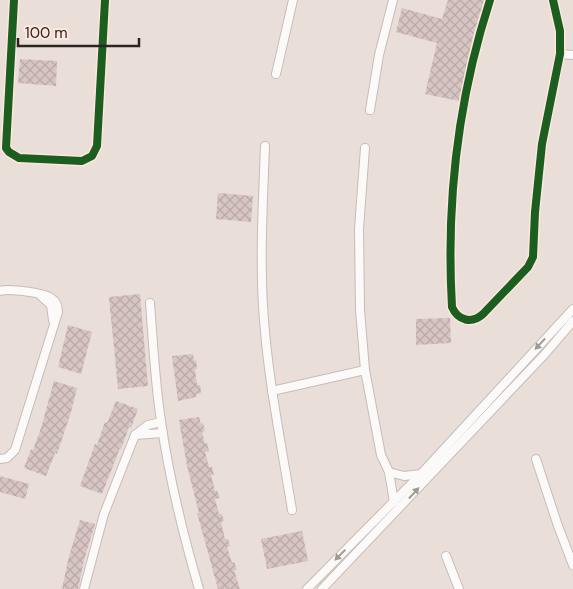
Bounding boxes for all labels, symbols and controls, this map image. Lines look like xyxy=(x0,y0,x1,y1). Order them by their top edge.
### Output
scale bar xyxy=(18,15,139,47)
text: 100 m xyxy=(25,23,68,43)
one-way arrow xyxy=(534,338,546,350)
one-way arrow xyxy=(408,487,420,499)
one-way arrow xyxy=(335,549,347,561)

